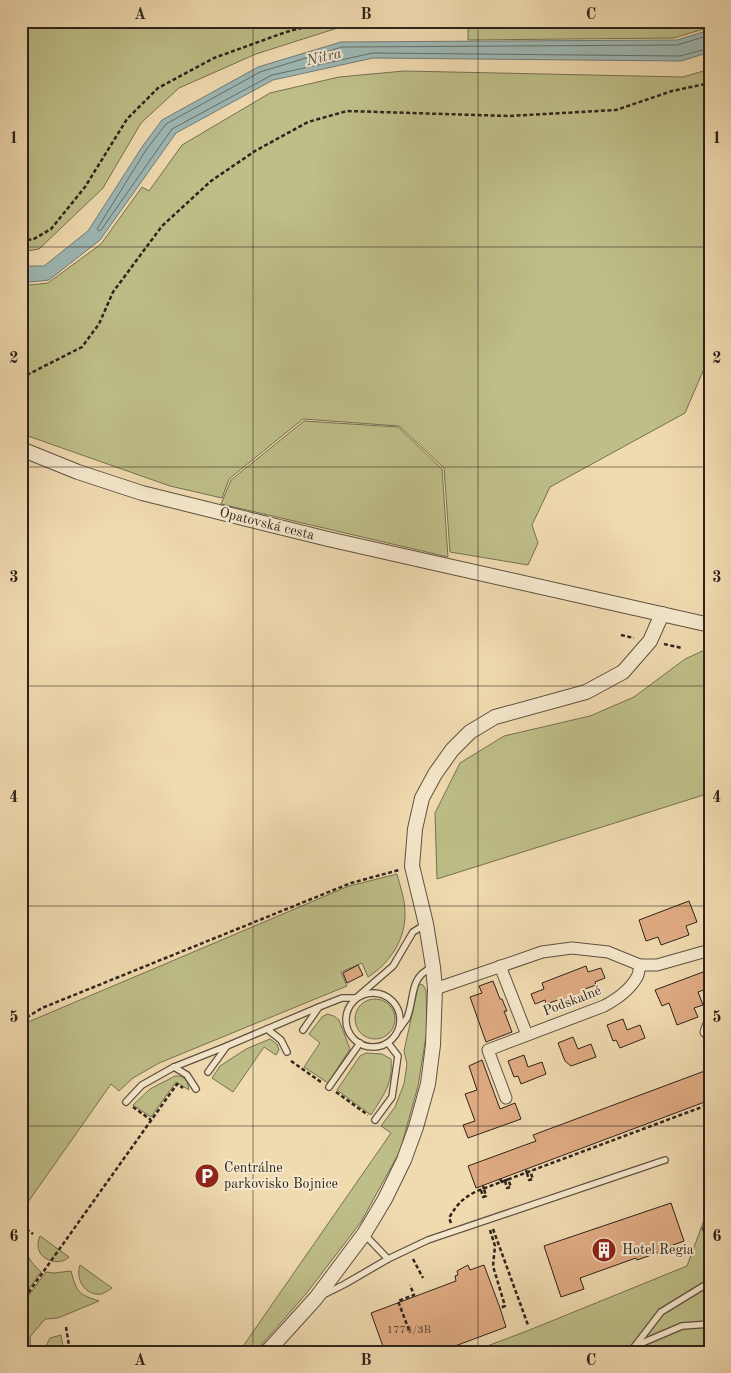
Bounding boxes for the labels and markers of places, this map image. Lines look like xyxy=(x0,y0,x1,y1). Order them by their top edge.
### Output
place label: Centrálne parkovisko Bojnice xyxy=(224,1161,338,1191)
parking icon: Centrálne parkovisko Bojnice xyxy=(194,1163,220,1189)
building icon: Hotel Regia xyxy=(591,1237,617,1263)
place label: Hotel Regia xyxy=(622,1243,694,1257)

